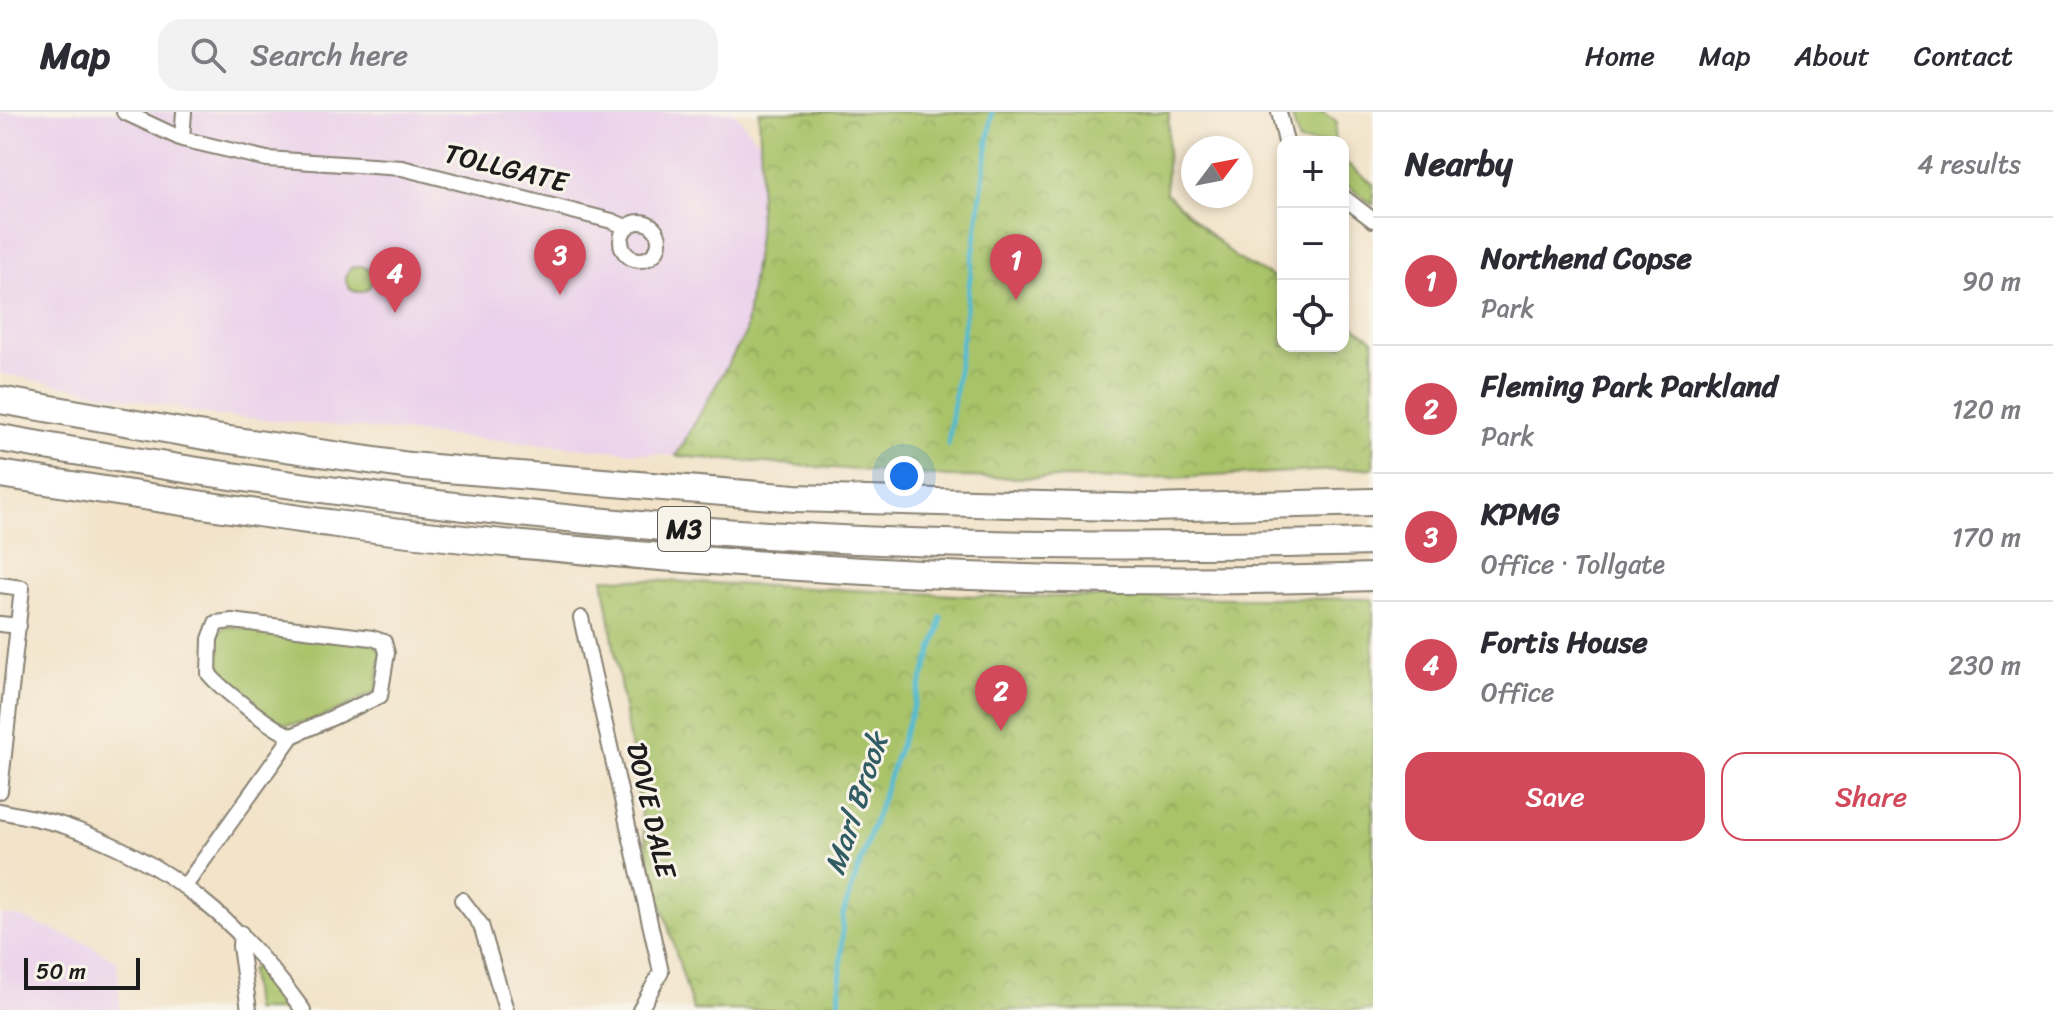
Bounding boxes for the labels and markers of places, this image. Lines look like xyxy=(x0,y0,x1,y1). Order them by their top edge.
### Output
pin: 3 xyxy=(534,229,586,295)
pin: 1 xyxy=(990,234,1042,300)
pin: 4 xyxy=(369,247,421,313)
pin: 2 xyxy=(975,665,1027,731)

